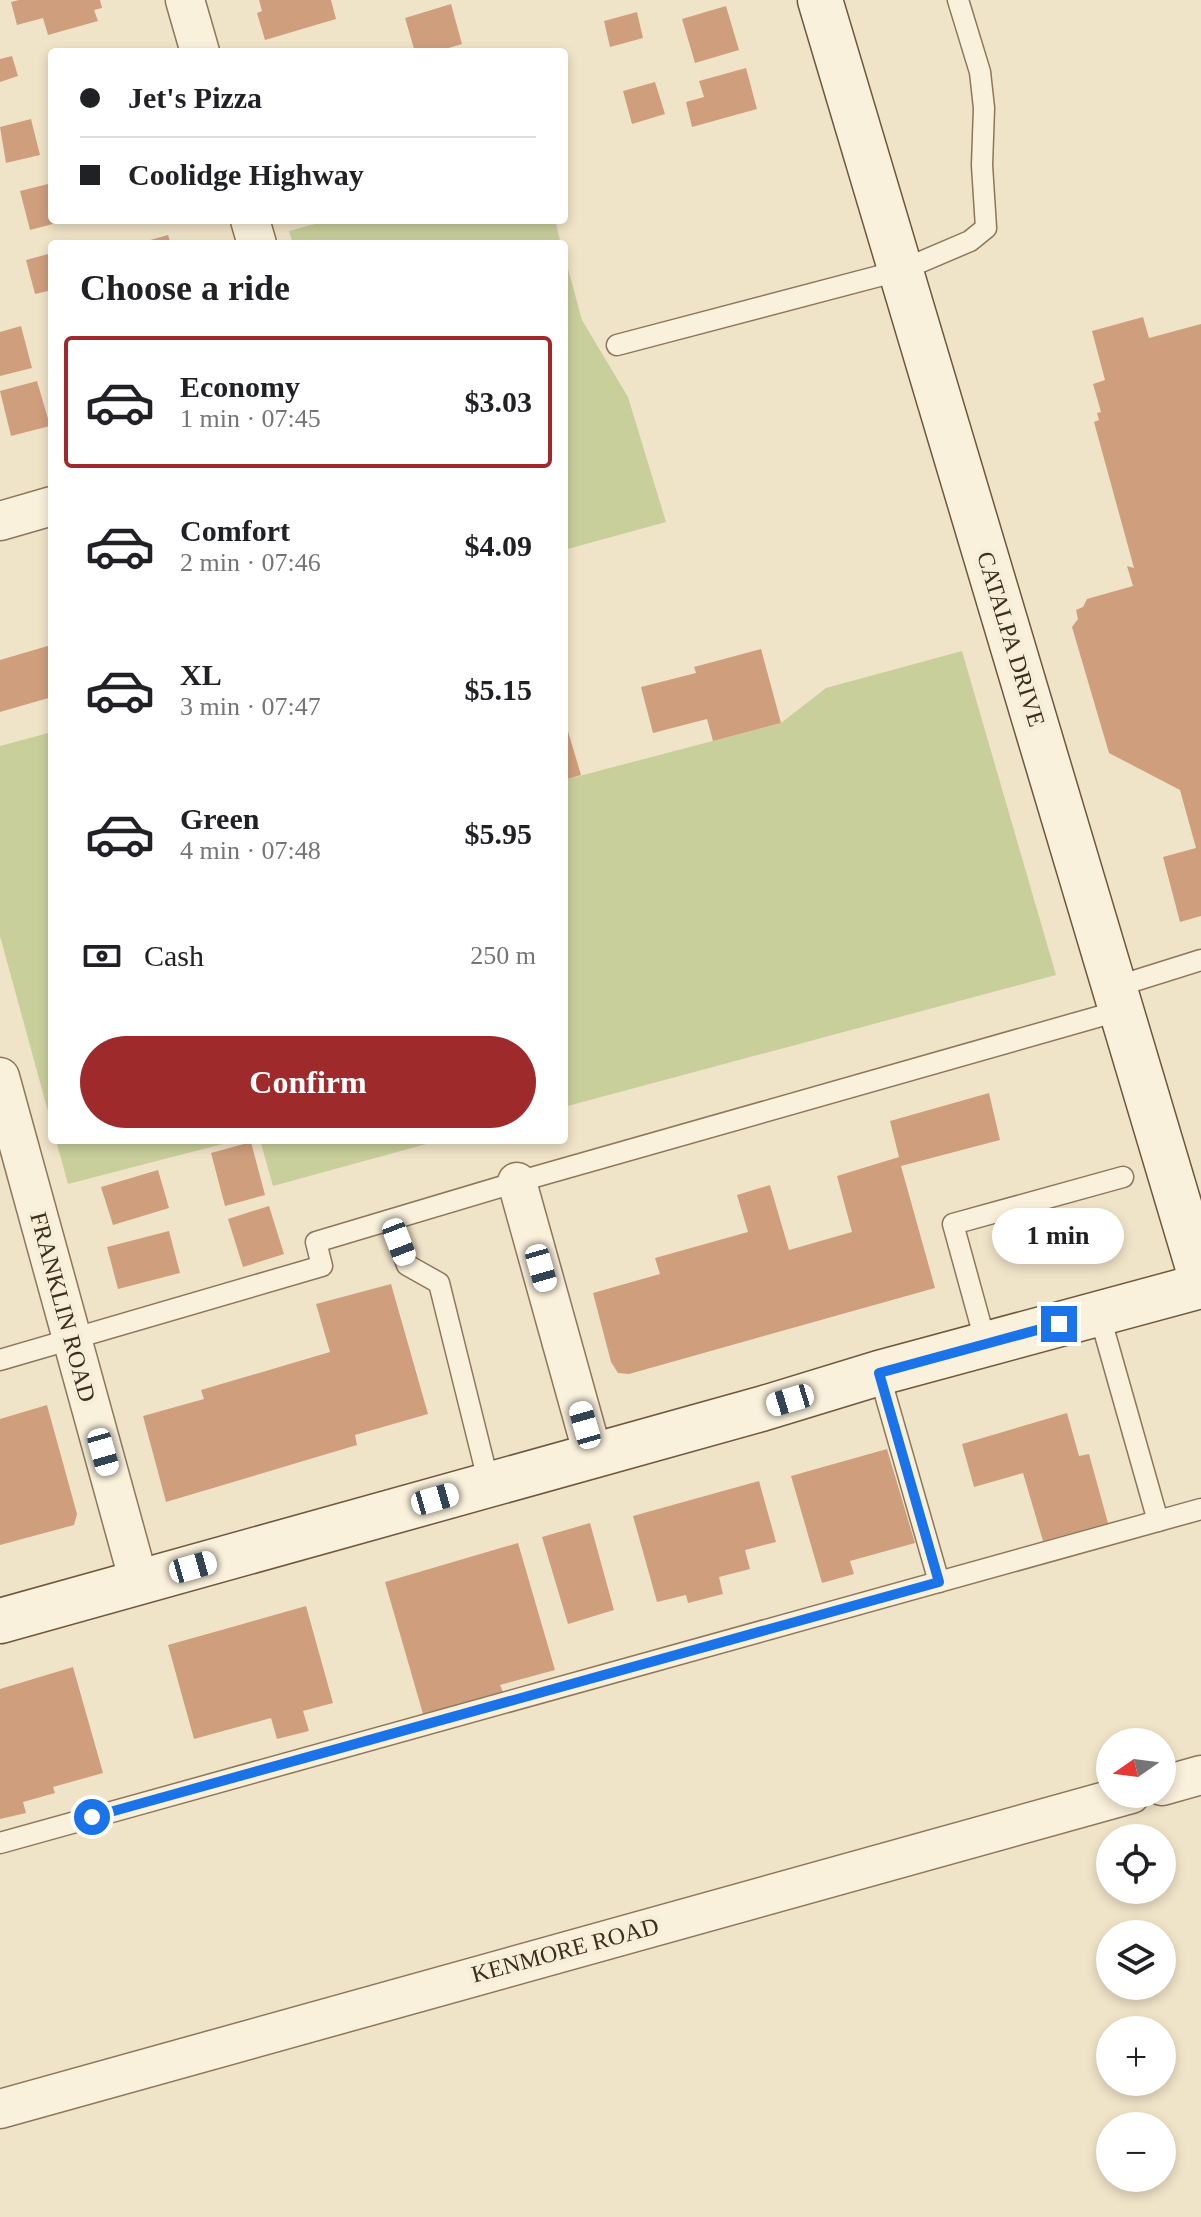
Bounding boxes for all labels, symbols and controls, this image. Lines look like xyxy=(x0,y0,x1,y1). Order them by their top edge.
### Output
text: Jet's Pizza xyxy=(128,81,262,114)
text: Coolidge Highway xyxy=(128,158,364,191)
text: Choose a ride xyxy=(80,268,290,308)
icon: car xyxy=(84,366,156,438)
text: Economy xyxy=(180,370,300,403)
text: $3.03 xyxy=(465,385,532,418)
text: 1 min · 07:45 xyxy=(180,404,321,433)
icon: car xyxy=(84,510,156,582)
text: Comfort xyxy=(180,514,290,547)
text: $4.09 xyxy=(465,529,532,562)
text: 2 min · 07:46 xyxy=(180,548,321,577)
street label: CATALPA DRIVE xyxy=(972,548,1050,730)
icon: car xyxy=(84,654,156,726)
text: XL xyxy=(180,658,222,691)
text: $5.15 xyxy=(465,673,532,706)
text: 3 min · 07:47 xyxy=(180,692,321,721)
icon: car xyxy=(84,798,156,870)
text: Green xyxy=(180,802,259,835)
text: $5.95 xyxy=(465,817,532,850)
text: 4 min · 07:48 xyxy=(180,836,321,865)
icon: cash xyxy=(80,934,124,978)
text: Cash xyxy=(144,939,204,972)
text: 250 m xyxy=(470,941,536,970)
button: Confirm xyxy=(80,1036,536,1128)
callout: 1 min xyxy=(993,1208,1125,1264)
street label: FRANKLIN ROAD xyxy=(25,1209,101,1405)
car xyxy=(379,1215,419,1269)
text: 1 min xyxy=(1027,1221,1089,1250)
car xyxy=(523,1242,559,1294)
route end xyxy=(1041,1306,1077,1342)
car xyxy=(764,1382,816,1418)
car xyxy=(567,1399,603,1451)
car xyxy=(85,1426,121,1478)
car xyxy=(409,1481,461,1517)
car xyxy=(167,1549,219,1585)
north arrow xyxy=(1096,1728,1176,1808)
map controls xyxy=(1096,1728,1176,2192)
route start xyxy=(74,1799,110,1835)
button: locate xyxy=(1096,1824,1176,1904)
street label: KENMORE ROAD xyxy=(469,1913,661,1987)
button: layers xyxy=(1096,1920,1176,2000)
button: + xyxy=(1096,2016,1176,2096)
button: − xyxy=(1096,2112,1176,2192)

